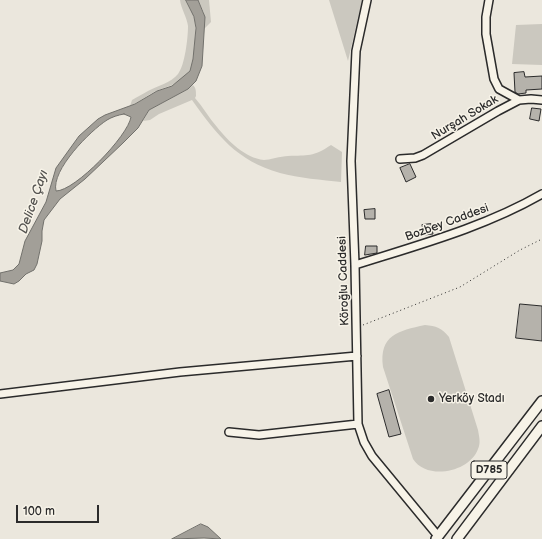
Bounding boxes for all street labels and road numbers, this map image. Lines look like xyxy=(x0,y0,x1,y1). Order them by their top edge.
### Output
street label: Nurşah Sokak xyxy=(429,92,501,144)
street label: Bozbey Caddesi xyxy=(403,201,491,245)
street label: Köroğlu Caddesi xyxy=(335,236,353,326)
road number: D785 xyxy=(471,461,507,479)

